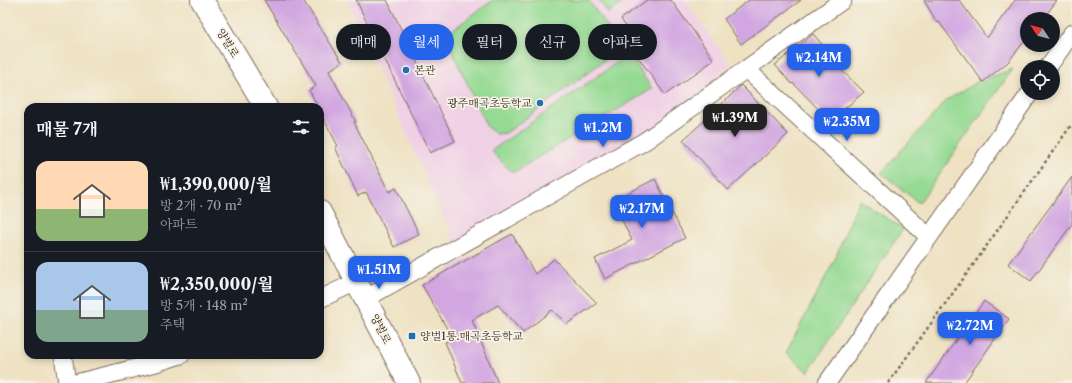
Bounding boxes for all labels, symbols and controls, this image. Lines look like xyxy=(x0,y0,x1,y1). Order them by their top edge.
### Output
north arrow xyxy=(1020,12,1060,52)
map controls xyxy=(1020,12,1060,100)
chip: 매매 xyxy=(336,24,391,60)
chip: 월세 xyxy=(399,24,454,60)
chip: 필터 xyxy=(462,24,517,60)
chip: 신규 xyxy=(525,24,580,60)
chip: 아파트 xyxy=(588,24,657,60)
street label: 양벌로 xyxy=(214,26,242,61)
pin: ₩2.14M xyxy=(786,44,852,78)
text: ₩2.14M xyxy=(796,49,842,65)
button: locate xyxy=(1020,60,1060,100)
place label: 본관 xyxy=(414,63,436,77)
marker: 본관 xyxy=(401,65,411,75)
place label: 광주매곡초등학교 xyxy=(447,96,532,110)
marker: 광주매곡초등학교 xyxy=(535,98,545,108)
pin: ₩1.39M xyxy=(702,104,768,138)
pin: ₩2.35M xyxy=(814,108,880,142)
text: ₩1.39M xyxy=(712,109,758,125)
text: ₩2.35M xyxy=(823,113,871,129)
pin: ₩1.2M xyxy=(575,114,631,148)
icon: filters xyxy=(290,116,312,138)
text: 매물 7개 xyxy=(36,119,98,139)
text: ₩1.2M xyxy=(584,119,622,135)
text: ₩1,390,000/월 xyxy=(160,174,272,194)
icon: home xyxy=(68,177,116,225)
pin: ₩2.17M xyxy=(609,195,675,229)
text: 방 2개 · 70 m² xyxy=(160,197,242,213)
text: ₩2.17M xyxy=(619,200,665,216)
text: 아파트 xyxy=(160,216,198,232)
pin: ₩1.51M xyxy=(346,256,412,290)
text: ₩1.51M xyxy=(357,261,401,277)
text: ₩2,350,000/월 xyxy=(160,274,274,294)
icon: home xyxy=(68,278,116,326)
text: 방 5개 · 148 m² xyxy=(160,297,248,313)
street label: 양벌로 xyxy=(368,312,395,347)
pin: ₩2.72M xyxy=(937,312,1003,346)
text: 주택 xyxy=(160,316,185,332)
text: ₩2.72M xyxy=(946,317,994,333)
place label: 양벌1통.매곡초등학교 xyxy=(420,329,524,343)
marker: 양벌1통.매곡초등학교 xyxy=(407,331,417,341)

